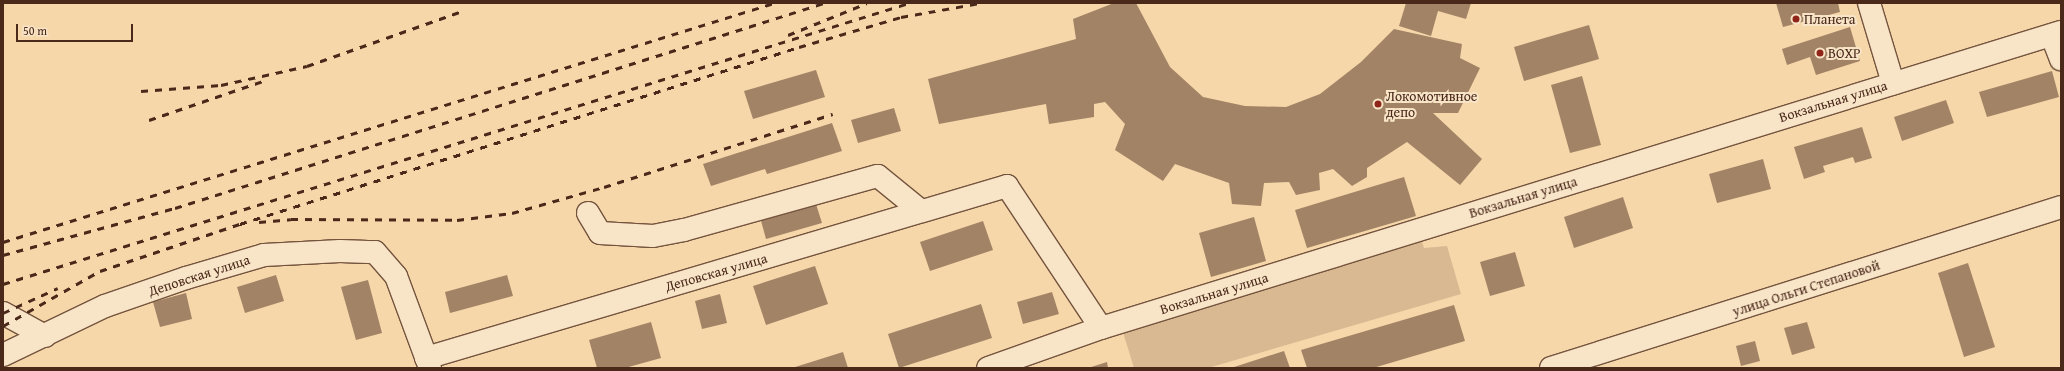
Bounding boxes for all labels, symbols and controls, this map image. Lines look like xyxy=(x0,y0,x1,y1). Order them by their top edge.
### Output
place label: Планета xyxy=(1804,11,1856,27)
marker: Планета xyxy=(1791,14,1801,24)
scale bar xyxy=(18,16,135,42)
text: 50 m xyxy=(23,22,47,39)
place label: ВОХР xyxy=(1828,45,1861,61)
marker: ВОХР xyxy=(1815,48,1825,58)
street label: Вокзальная улица xyxy=(1777,77,1889,125)
place label: Локомотивное депо xyxy=(1386,88,1477,120)
marker: Локомотивное депо xyxy=(1373,99,1383,109)
street label: Вокзальная улица xyxy=(1467,173,1579,221)
street label: Деповская улица xyxy=(663,249,769,295)
street label: Деповская улица xyxy=(146,251,252,299)
street label: улица Ольги Степановой xyxy=(1730,256,1882,320)
street label: Вокзальная улица xyxy=(1158,269,1270,317)

